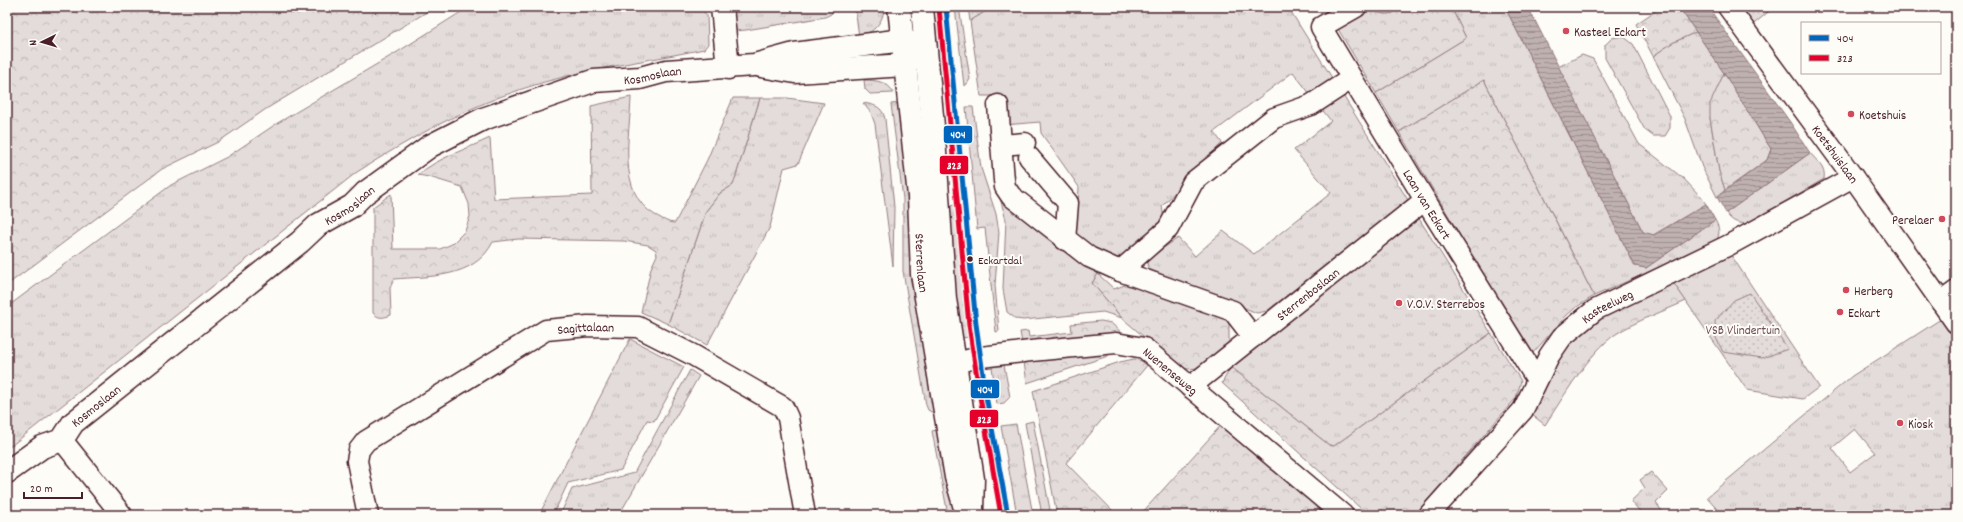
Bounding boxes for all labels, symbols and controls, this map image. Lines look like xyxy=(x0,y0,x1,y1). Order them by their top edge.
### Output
north arrow xyxy=(22,22,62,62)
legend xyxy=(1801,22,1941,74)
place label: Kasteel Eckart xyxy=(1574,24,1646,43)
marker: Kasteel Eckart xyxy=(1561,26,1571,36)
text: 404 xyxy=(1837,31,1854,48)
text: N xyxy=(26,39,42,46)
text: 323 xyxy=(1837,51,1853,68)
street label: Kosmoslaan xyxy=(623,63,682,91)
place label: Koetshuis xyxy=(1859,107,1906,126)
marker: Koetshuis xyxy=(1846,109,1856,119)
street label: Koetshuislaan xyxy=(1806,122,1862,188)
line badge: 404 xyxy=(943,125,973,144)
text: 404 xyxy=(950,128,966,144)
line badge: 323 xyxy=(939,155,969,175)
text: 323 xyxy=(947,159,961,175)
street label: Laan van Eckart xyxy=(1397,167,1455,244)
street label: Kosmoslaan xyxy=(322,182,380,232)
place label: Perelaer xyxy=(1892,212,1934,231)
marker: Perelaer xyxy=(1937,214,1947,224)
street label: Sterrenlaan xyxy=(908,233,932,294)
place label: Eckartdal xyxy=(978,253,1022,270)
marker: Eckartdal xyxy=(965,254,975,264)
street label: Sterrenboslaan xyxy=(1273,264,1345,327)
place label: Herberg xyxy=(1854,283,1893,302)
marker: Herberg xyxy=(1841,285,1851,295)
street label: Kasteelweg xyxy=(1578,286,1637,329)
place label: V.O.V. Sterrebos xyxy=(1407,296,1485,315)
marker: V.O.V. Sterrebos xyxy=(1394,298,1404,308)
place label: Eckart xyxy=(1848,305,1880,324)
marker: Eckart xyxy=(1835,307,1845,317)
street label: Sagittalaan xyxy=(557,319,614,341)
park label: VSB Vlindertuin xyxy=(1706,322,1780,341)
street label: Nuenenseweg xyxy=(1138,344,1201,401)
line badge: 404 xyxy=(970,379,1000,399)
street label: Kosmoslaan xyxy=(68,381,126,433)
text: 404 xyxy=(977,383,993,399)
line badge: 323 xyxy=(969,409,999,428)
text: 323 xyxy=(977,413,991,429)
place label: Kiosk xyxy=(1908,416,1933,435)
marker: Kiosk xyxy=(1895,418,1905,428)
scale bar xyxy=(24,474,82,500)
text: 20 m xyxy=(30,481,53,498)

